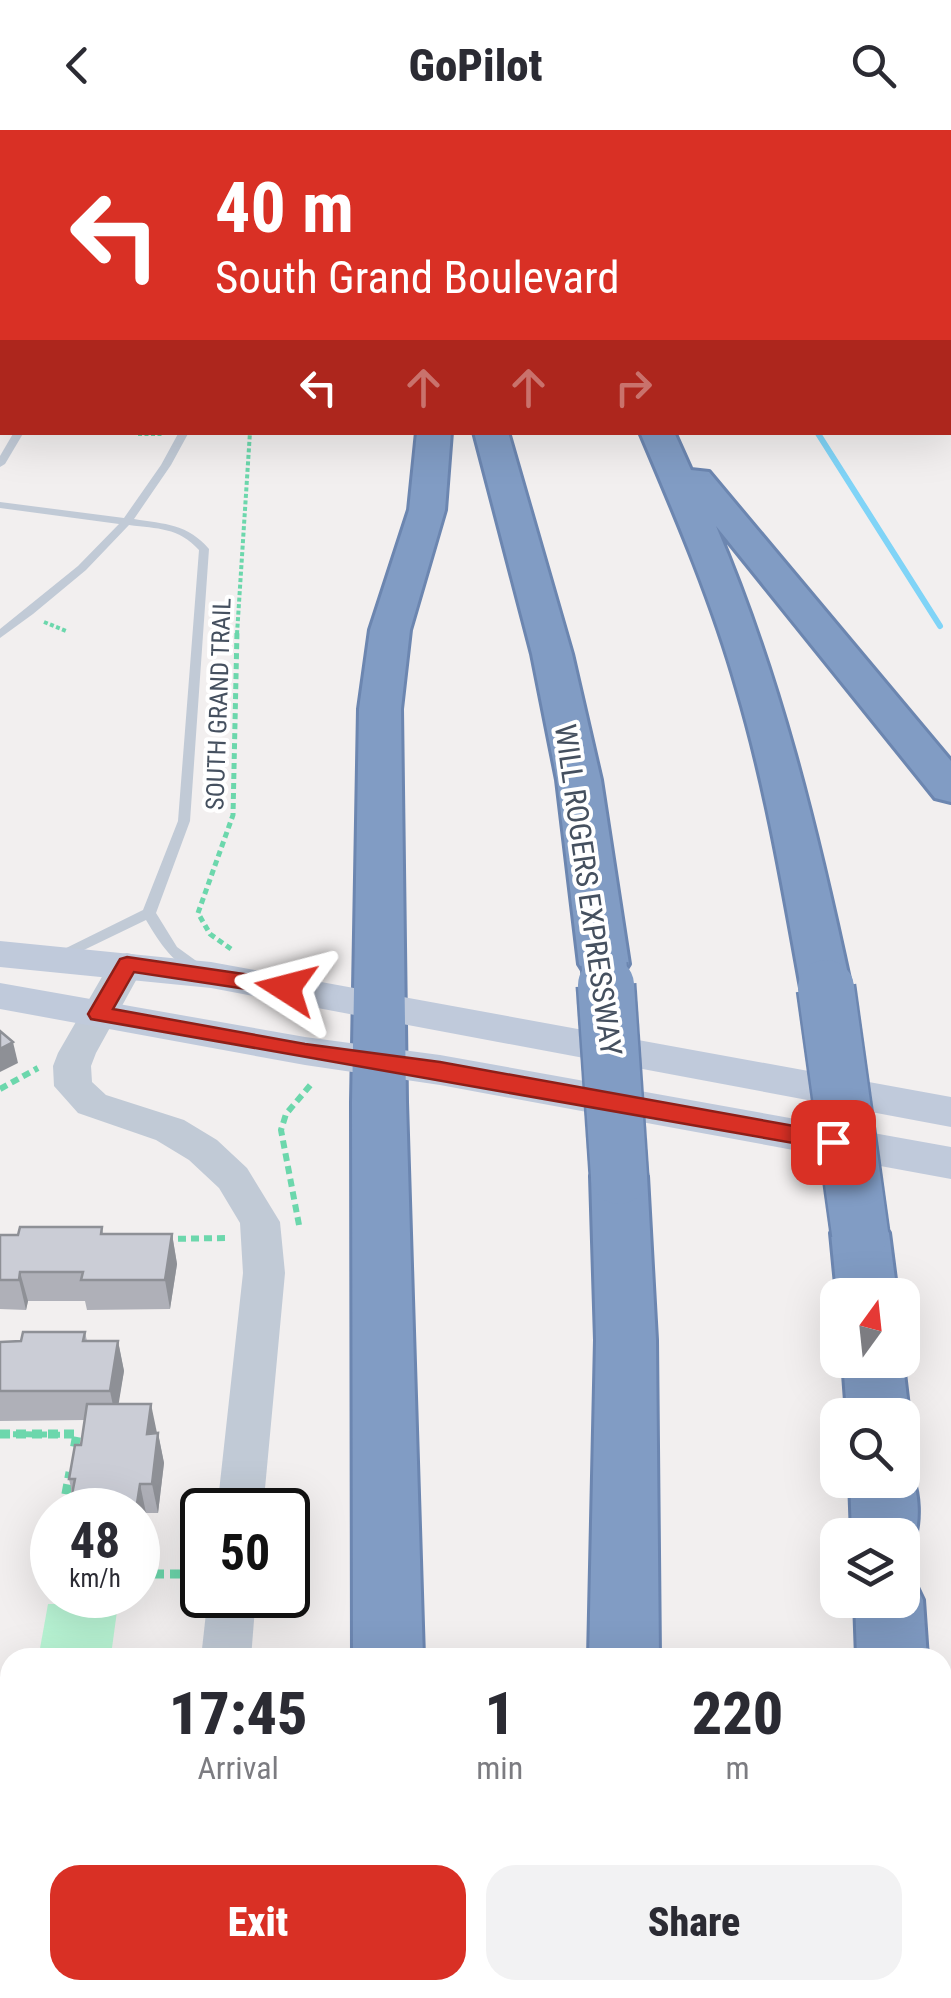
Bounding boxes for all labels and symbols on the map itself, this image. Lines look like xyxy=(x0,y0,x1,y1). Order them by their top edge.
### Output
street label: SOUTH GRAND TRAIL xyxy=(200,597,237,811)
street label: WILL ROGERS EXPRESSWAY xyxy=(548,722,629,1058)
position arrow xyxy=(234,936,338,1040)
pin xyxy=(791,1100,876,1185)
north arrow xyxy=(820,1278,920,1378)
speed limit sign: 50 xyxy=(180,1488,310,1618)

